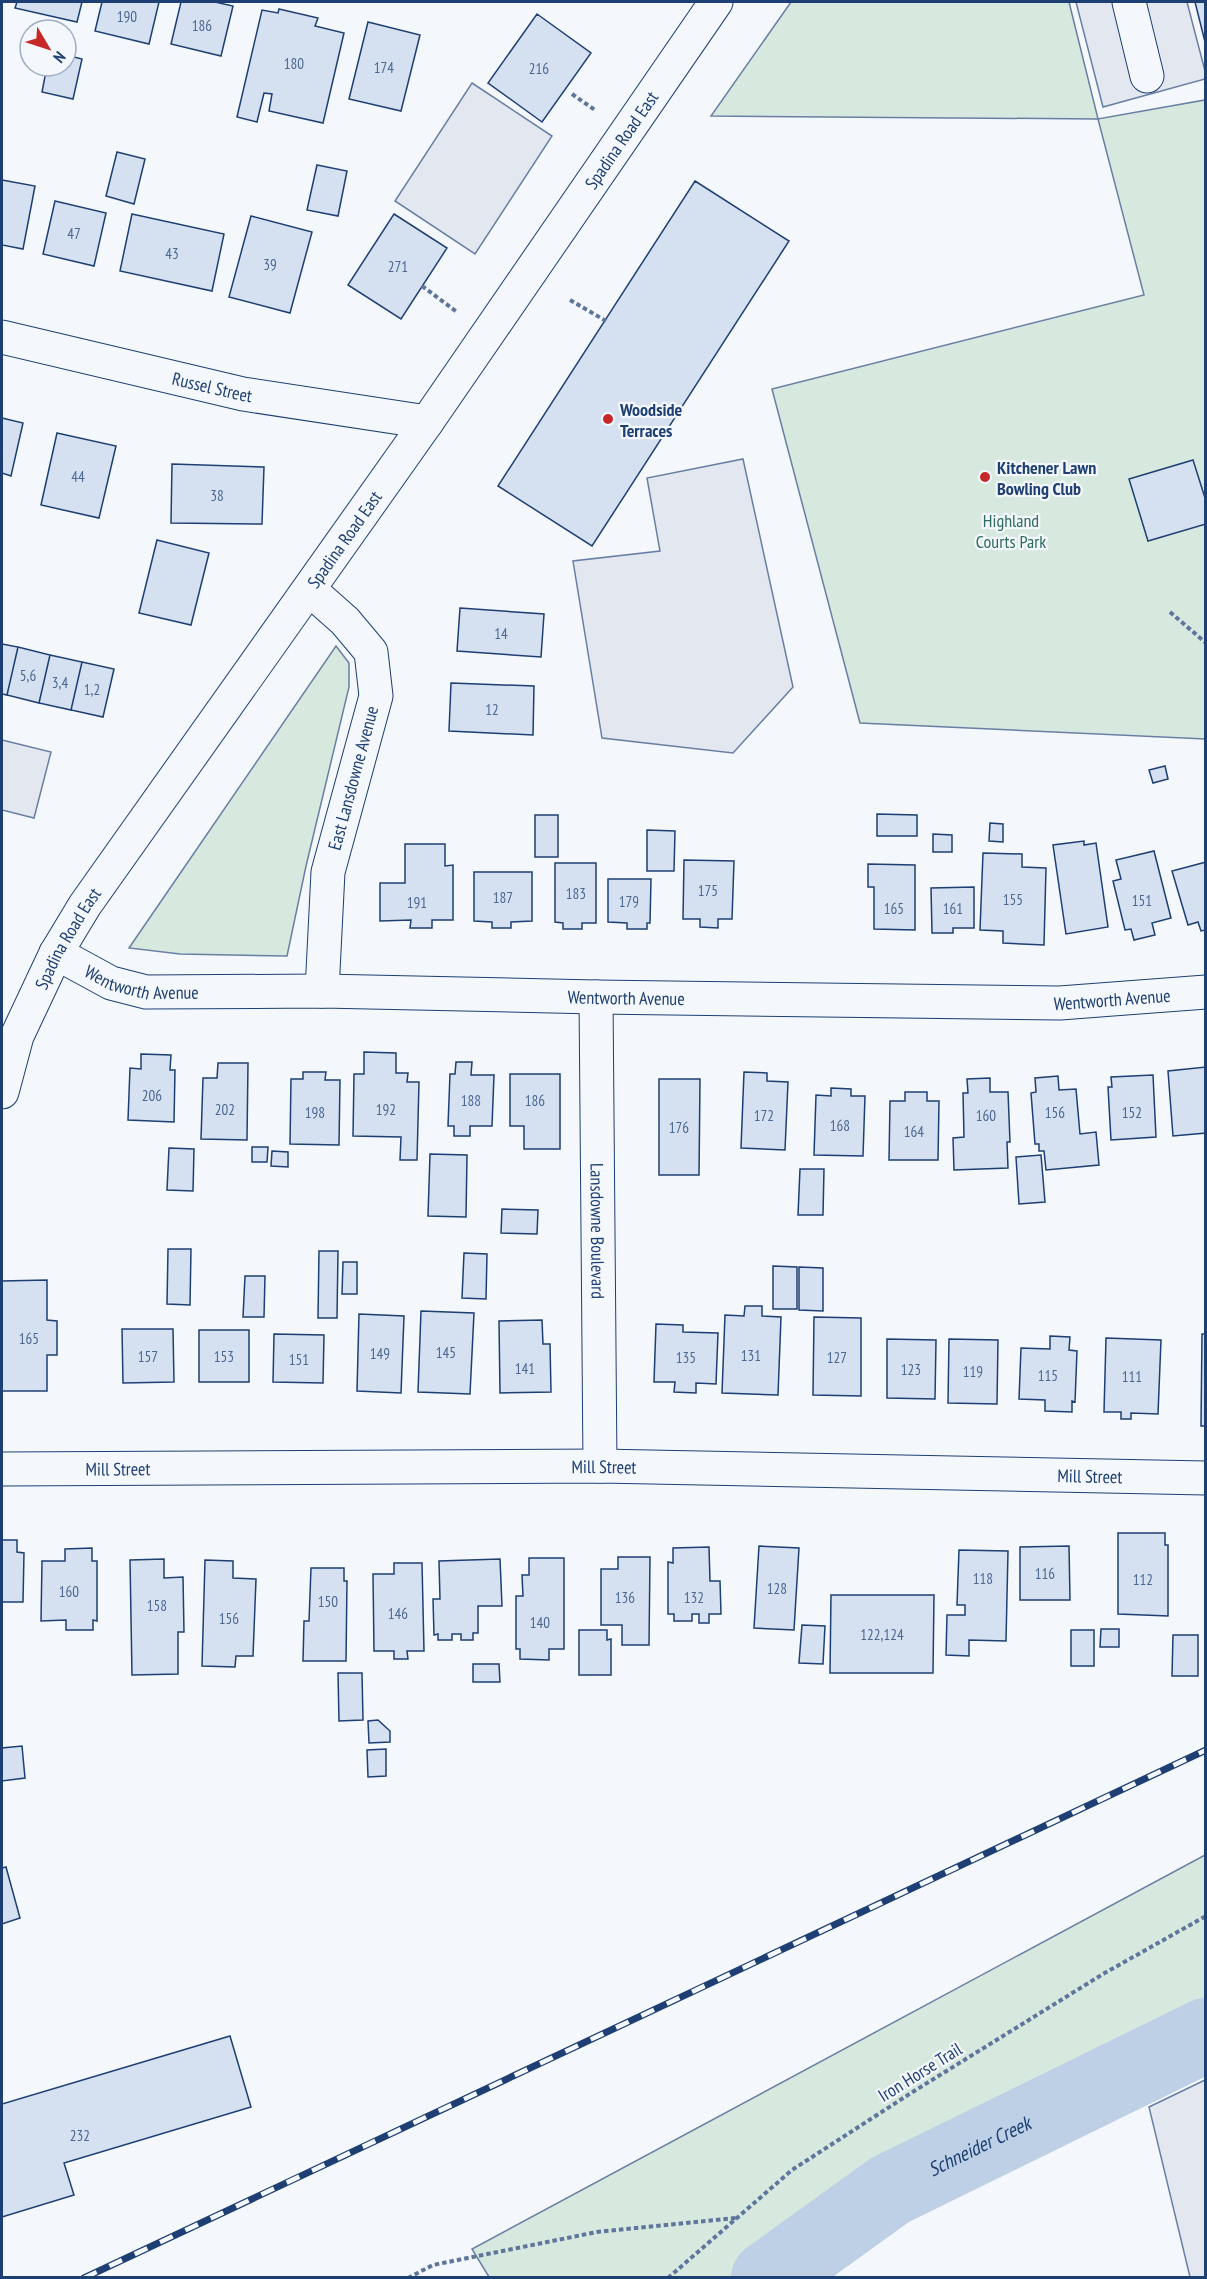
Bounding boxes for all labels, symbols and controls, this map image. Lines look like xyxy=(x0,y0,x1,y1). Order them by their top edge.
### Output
house number: 190 xyxy=(117,7,137,26)
house number: 186 xyxy=(192,16,212,35)
north arrow xyxy=(18,18,78,78)
text: N xyxy=(49,48,70,67)
house number: 180 xyxy=(284,54,304,73)
house number: 174 xyxy=(374,58,394,77)
house number: 216 xyxy=(529,59,549,78)
street label: Spadina Road East xyxy=(579,86,663,193)
house number: 47 xyxy=(67,224,81,243)
house number: 43 xyxy=(165,244,179,263)
house number: 39 xyxy=(263,255,277,274)
house number: 271 xyxy=(388,257,408,276)
street label: Russel Street xyxy=(170,366,254,407)
place label: Woodside Terraces xyxy=(619,398,682,442)
marker: Woodside Terraces xyxy=(601,412,615,426)
place label: Kitchener Lawn Bowling Club xyxy=(997,456,1096,500)
house number: 44 xyxy=(71,467,85,486)
marker: Kitchener Lawn Bowling Club xyxy=(978,470,992,484)
house number: 38 xyxy=(210,486,224,505)
street label: Spadina Road East xyxy=(302,486,386,592)
park label: Highland Courts Park xyxy=(976,509,1046,553)
house number: 14 xyxy=(494,624,508,643)
house number: 5,6 xyxy=(20,666,36,685)
house number: 3,4 xyxy=(52,673,68,692)
house number: 1,2 xyxy=(84,680,100,699)
house number: 12 xyxy=(485,700,499,719)
street label: East Lansdowne Avenue xyxy=(323,703,383,853)
house number: 175 xyxy=(698,881,718,900)
street label: Spadina Road East xyxy=(29,883,106,993)
house number: 183 xyxy=(566,884,586,903)
house number: 187 xyxy=(493,888,513,907)
house number: 155 xyxy=(1003,890,1023,909)
house number: 151 xyxy=(1132,891,1152,910)
house number: 179 xyxy=(619,892,639,911)
house number: 191 xyxy=(407,893,427,912)
house number: 165 xyxy=(884,899,904,918)
house number: 161 xyxy=(943,899,963,918)
street label: Wentworth Avenue xyxy=(81,959,199,1004)
street label: Wentworth Avenue xyxy=(1053,983,1171,1015)
street label: Wentworth Avenue xyxy=(567,985,685,1010)
house number: 206 xyxy=(142,1086,162,1105)
house number: 188 xyxy=(461,1091,481,1110)
house number: 186 xyxy=(525,1091,545,1110)
house number: 202 xyxy=(215,1100,235,1119)
house number: 192 xyxy=(376,1100,396,1119)
house number: 198 xyxy=(305,1103,325,1122)
house number: 156 xyxy=(1045,1103,1065,1122)
house number: 152 xyxy=(1122,1103,1142,1122)
house number: 172 xyxy=(754,1106,774,1125)
house number: 160 xyxy=(976,1106,996,1125)
house number: 168 xyxy=(830,1116,850,1135)
house number: 176 xyxy=(669,1118,689,1137)
house number: 164 xyxy=(904,1122,924,1141)
street label: Lansdowne Boulevard xyxy=(586,1163,610,1299)
house number: 165 xyxy=(19,1329,39,1348)
house number: 145 xyxy=(436,1343,456,1362)
house number: 149 xyxy=(370,1344,390,1363)
house number: 131 xyxy=(741,1346,761,1365)
house number: 157 xyxy=(138,1347,158,1366)
house number: 153 xyxy=(214,1347,234,1366)
house number: 135 xyxy=(676,1348,696,1367)
house number: 127 xyxy=(827,1348,847,1367)
house number: 151 xyxy=(289,1350,309,1369)
house number: 141 xyxy=(515,1359,535,1378)
house number: 123 xyxy=(901,1360,921,1379)
house number: 119 xyxy=(963,1362,983,1381)
house number: 115 xyxy=(1038,1366,1058,1385)
house number: 111 xyxy=(1122,1367,1142,1386)
street label: Mill Street xyxy=(571,1454,637,1478)
street label: Mill Street xyxy=(85,1457,151,1480)
street label: Mill Street xyxy=(1057,1464,1123,1488)
house number: 116 xyxy=(1035,1564,1055,1583)
house number: 118 xyxy=(973,1569,993,1588)
house number: 112 xyxy=(1133,1570,1153,1589)
house number: 128 xyxy=(767,1579,787,1598)
house number: 160 xyxy=(59,1582,79,1601)
house number: 136 xyxy=(615,1588,635,1607)
house number: 132 xyxy=(684,1588,704,1607)
house number: 150 xyxy=(318,1592,338,1611)
house number: 158 xyxy=(147,1596,167,1615)
house number: 146 xyxy=(388,1604,408,1623)
house number: 156 xyxy=(219,1609,239,1628)
house number: 140 xyxy=(530,1613,550,1632)
house number: 122,124 xyxy=(860,1625,904,1644)
street label: Iron Horse Trail xyxy=(874,2037,967,2107)
water label: Schneider Creek xyxy=(924,2109,1037,2182)
house number: 232 xyxy=(70,2126,90,2145)

